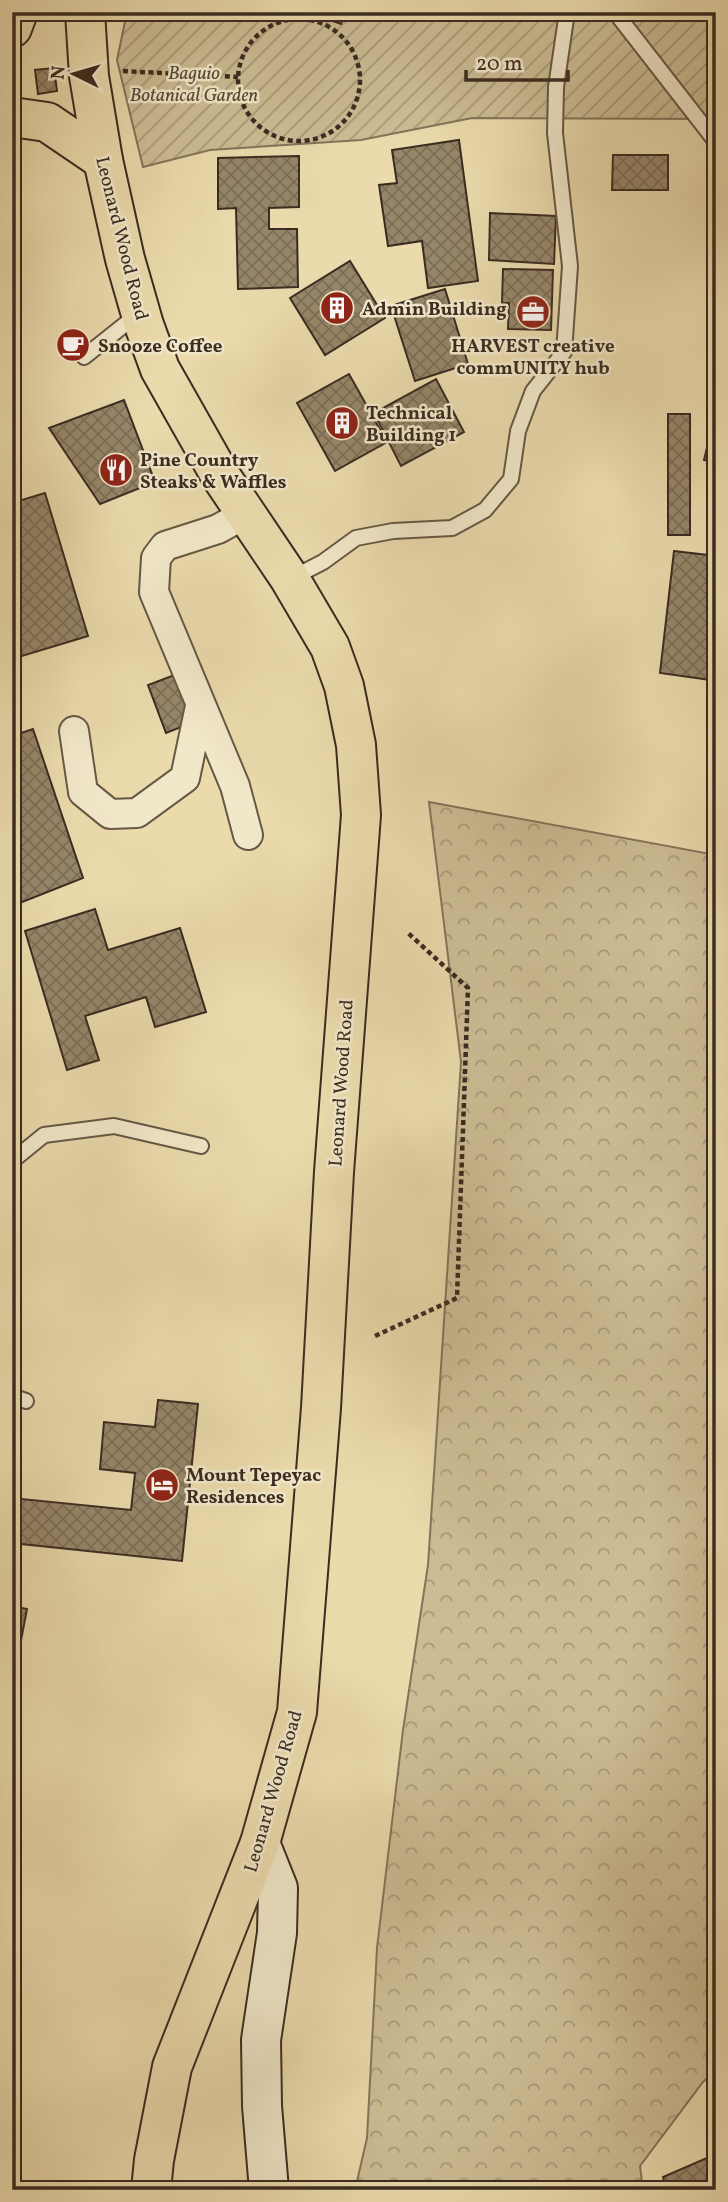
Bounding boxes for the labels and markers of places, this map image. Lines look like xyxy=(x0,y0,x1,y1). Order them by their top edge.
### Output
building icon: Admin Building xyxy=(318,289,356,327)
office icon: HARVEST creative commUNITY hub xyxy=(514,293,552,331)
place label: Admin Building xyxy=(362,297,507,323)
cafe icon: Snooze Coffee xyxy=(54,326,92,364)
place label: Snooze Coffee xyxy=(98,334,223,360)
place label: HARVEST creative commUNITY hub xyxy=(451,334,615,382)
place label: Technical Building 1 xyxy=(366,401,456,449)
building icon: Technical Building 1 xyxy=(323,404,361,442)
place label: Pine Country Steaks & Waffles xyxy=(140,448,287,496)
restaurant icon: Pine Country Steaks & Waffles xyxy=(97,451,135,489)
place label: Mount Tepeyac Residences xyxy=(186,1463,321,1511)
hotel icon: Mount Tepeyac Residences xyxy=(143,1466,181,1504)

